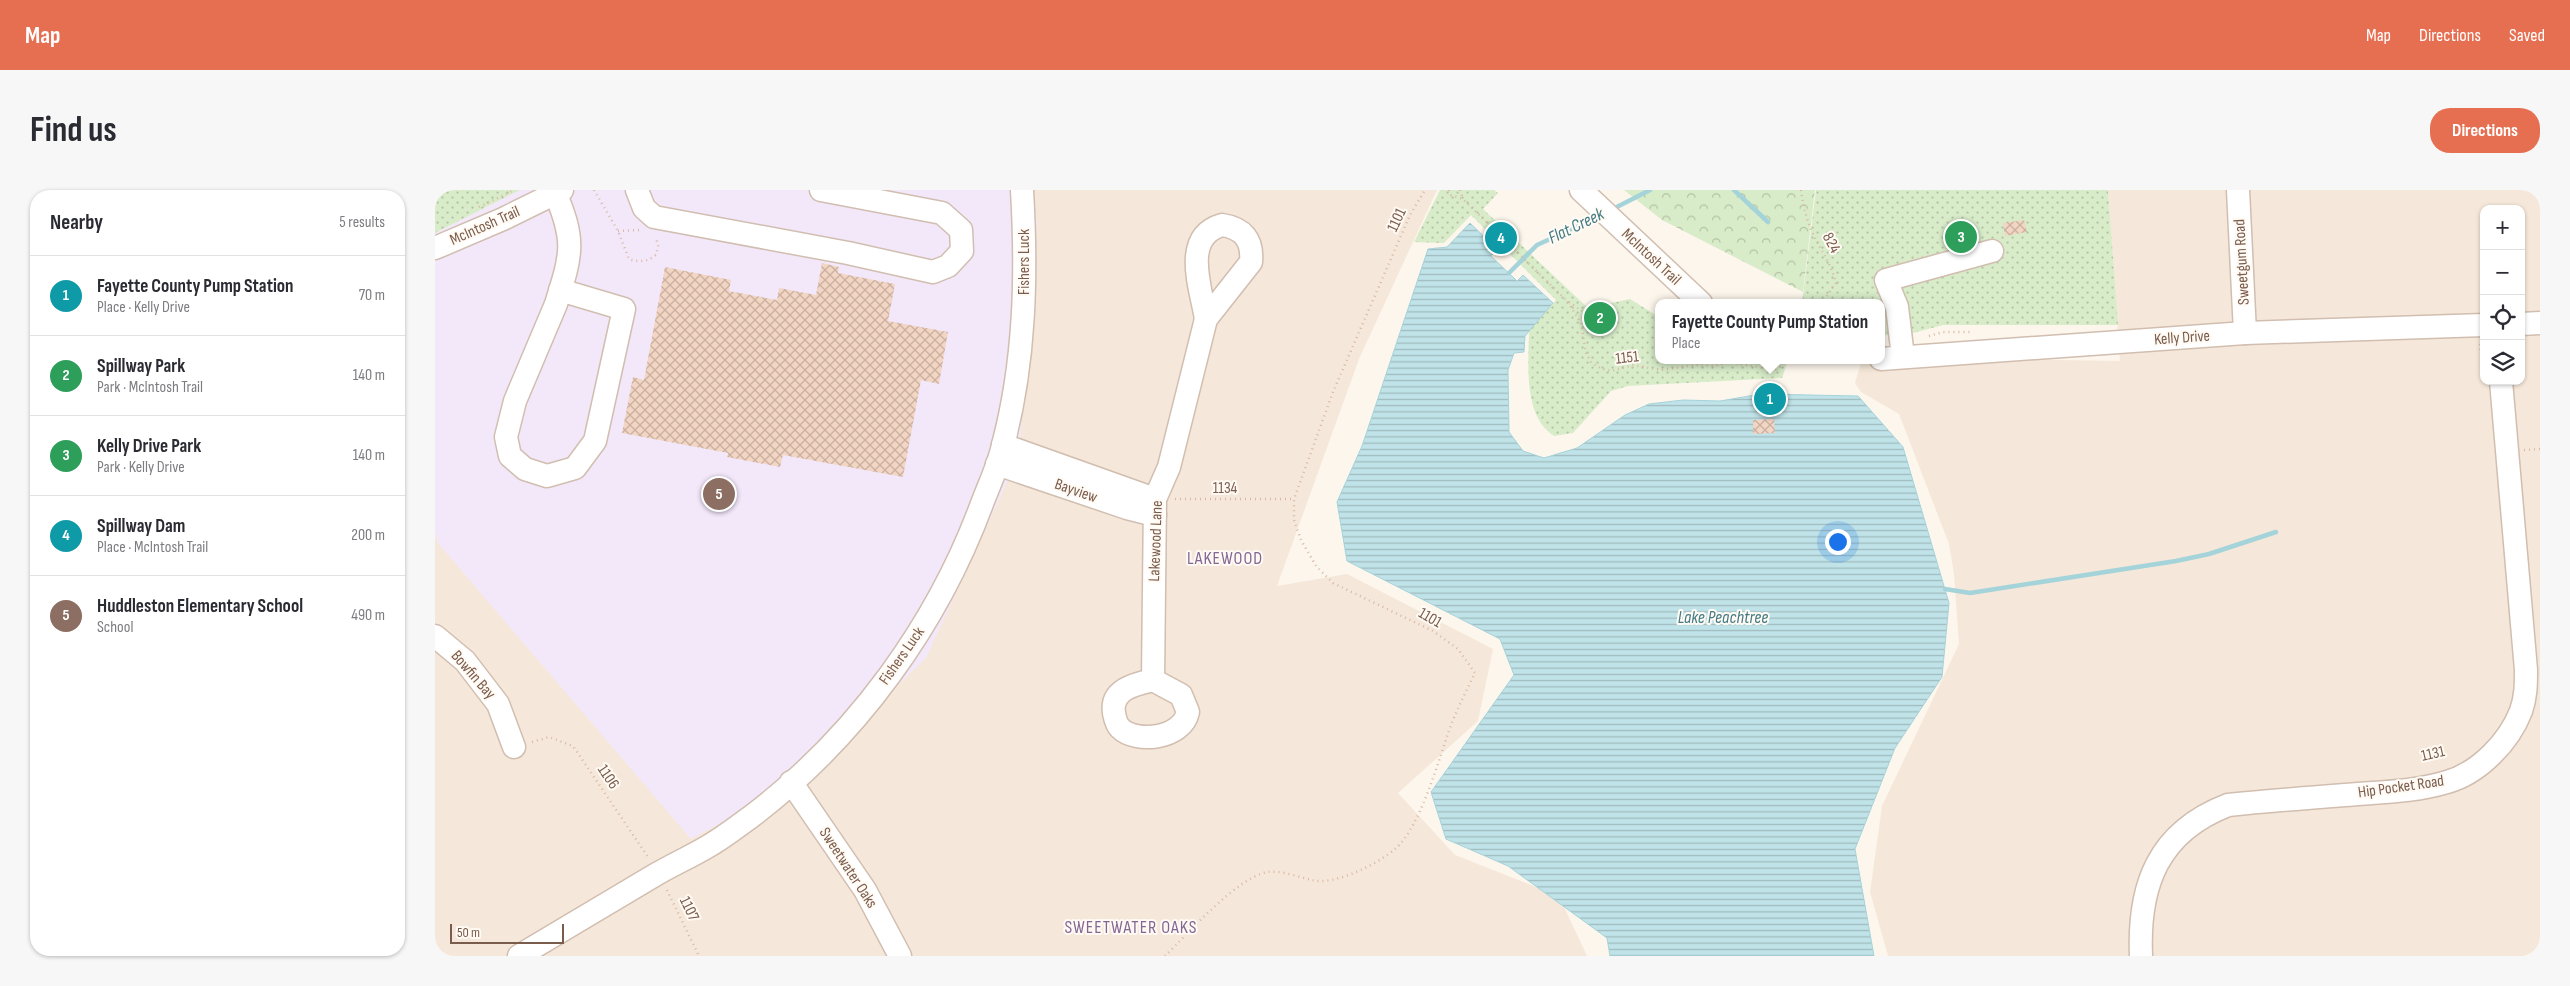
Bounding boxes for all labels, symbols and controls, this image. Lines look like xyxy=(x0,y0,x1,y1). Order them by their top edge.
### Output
text: Map xyxy=(25,21,60,50)
text: Map xyxy=(2366,25,2391,46)
text: Directions xyxy=(2419,25,2481,46)
text: Saved xyxy=(2509,25,2545,46)
button: Directions xyxy=(2430,108,2540,153)
text: Find us xyxy=(30,109,117,152)
street label: McIntosh Trail xyxy=(447,202,523,250)
water label: Flat Creek xyxy=(1545,203,1609,248)
street label: 1101 xyxy=(1383,205,1411,235)
map controls xyxy=(2480,205,2525,385)
button: + xyxy=(2480,205,2525,250)
text: Nearby xyxy=(50,210,103,235)
text: 5 results xyxy=(339,213,385,232)
pin: 3 xyxy=(1945,218,1977,256)
pin: 4 xyxy=(1485,219,1517,257)
street label: Sweetgum Road xyxy=(2230,219,2254,305)
street label: McIntosh Trail xyxy=(1617,225,1685,289)
street label: Fishers Luck xyxy=(1015,229,1034,295)
street label: 824 xyxy=(1818,230,1844,257)
button: − xyxy=(2480,250,2525,295)
text: Fayette County Pump Station xyxy=(97,275,293,298)
text: 1 xyxy=(63,286,69,305)
text: 70 m xyxy=(359,286,385,305)
button: locate xyxy=(2480,295,2525,340)
text: Place · Kelly Drive xyxy=(97,298,190,317)
pin: 2 xyxy=(1584,299,1616,337)
popup xyxy=(1655,299,1885,364)
text: Fayette County Pump Station xyxy=(1672,311,1868,334)
street label: Kelly Drive xyxy=(2153,327,2211,349)
text: Place xyxy=(1672,334,1700,353)
button: layers xyxy=(2480,340,2525,385)
street label: 1151 xyxy=(1614,347,1640,369)
text: Spillway Park xyxy=(97,355,185,378)
text: 2 xyxy=(62,366,70,385)
text: 140 m xyxy=(353,366,385,385)
text: Park · McIntosh Trail xyxy=(97,378,203,397)
pin: 1 xyxy=(1754,380,1786,418)
text: Kelly Drive Park xyxy=(97,435,201,458)
text: 3 xyxy=(62,446,70,465)
text: 140 m xyxy=(353,446,385,465)
text: Park · Kelly Drive xyxy=(97,458,185,477)
pin: 5 xyxy=(703,475,735,513)
street label: Bayview xyxy=(1052,475,1100,507)
street label: 1134 xyxy=(1213,479,1238,498)
street label: Lakewood Lane xyxy=(1145,500,1167,582)
text: Spillway Dam xyxy=(97,515,185,538)
text: 4 xyxy=(62,526,70,545)
text: 200 m xyxy=(351,526,385,545)
your location xyxy=(1825,529,1851,555)
text: Place · McIntosh Trail xyxy=(97,538,208,557)
district label: LAKEWOOD xyxy=(1187,548,1263,569)
text: Huddleston Elementary School xyxy=(97,595,303,618)
street label: 1101 xyxy=(1415,604,1445,632)
text: 5 xyxy=(62,606,70,625)
text: 490 m xyxy=(351,606,385,625)
water label: Lake Peachtree xyxy=(1678,607,1768,628)
text: School xyxy=(97,618,133,637)
street label: Fishers Luck xyxy=(875,623,929,689)
street label: Bowfin Bay xyxy=(447,647,499,703)
street label: 1131 xyxy=(2419,742,2447,766)
street label: 1106 xyxy=(593,761,623,793)
street label: Hip Pocket Road xyxy=(2357,772,2445,802)
street label: Sweetwater Oaks xyxy=(815,824,881,912)
street label: 1107 xyxy=(675,894,703,925)
district label: SWEETWATER OAKS xyxy=(1064,917,1198,938)
scale bar xyxy=(450,921,564,944)
text: 50 m xyxy=(457,924,480,941)

